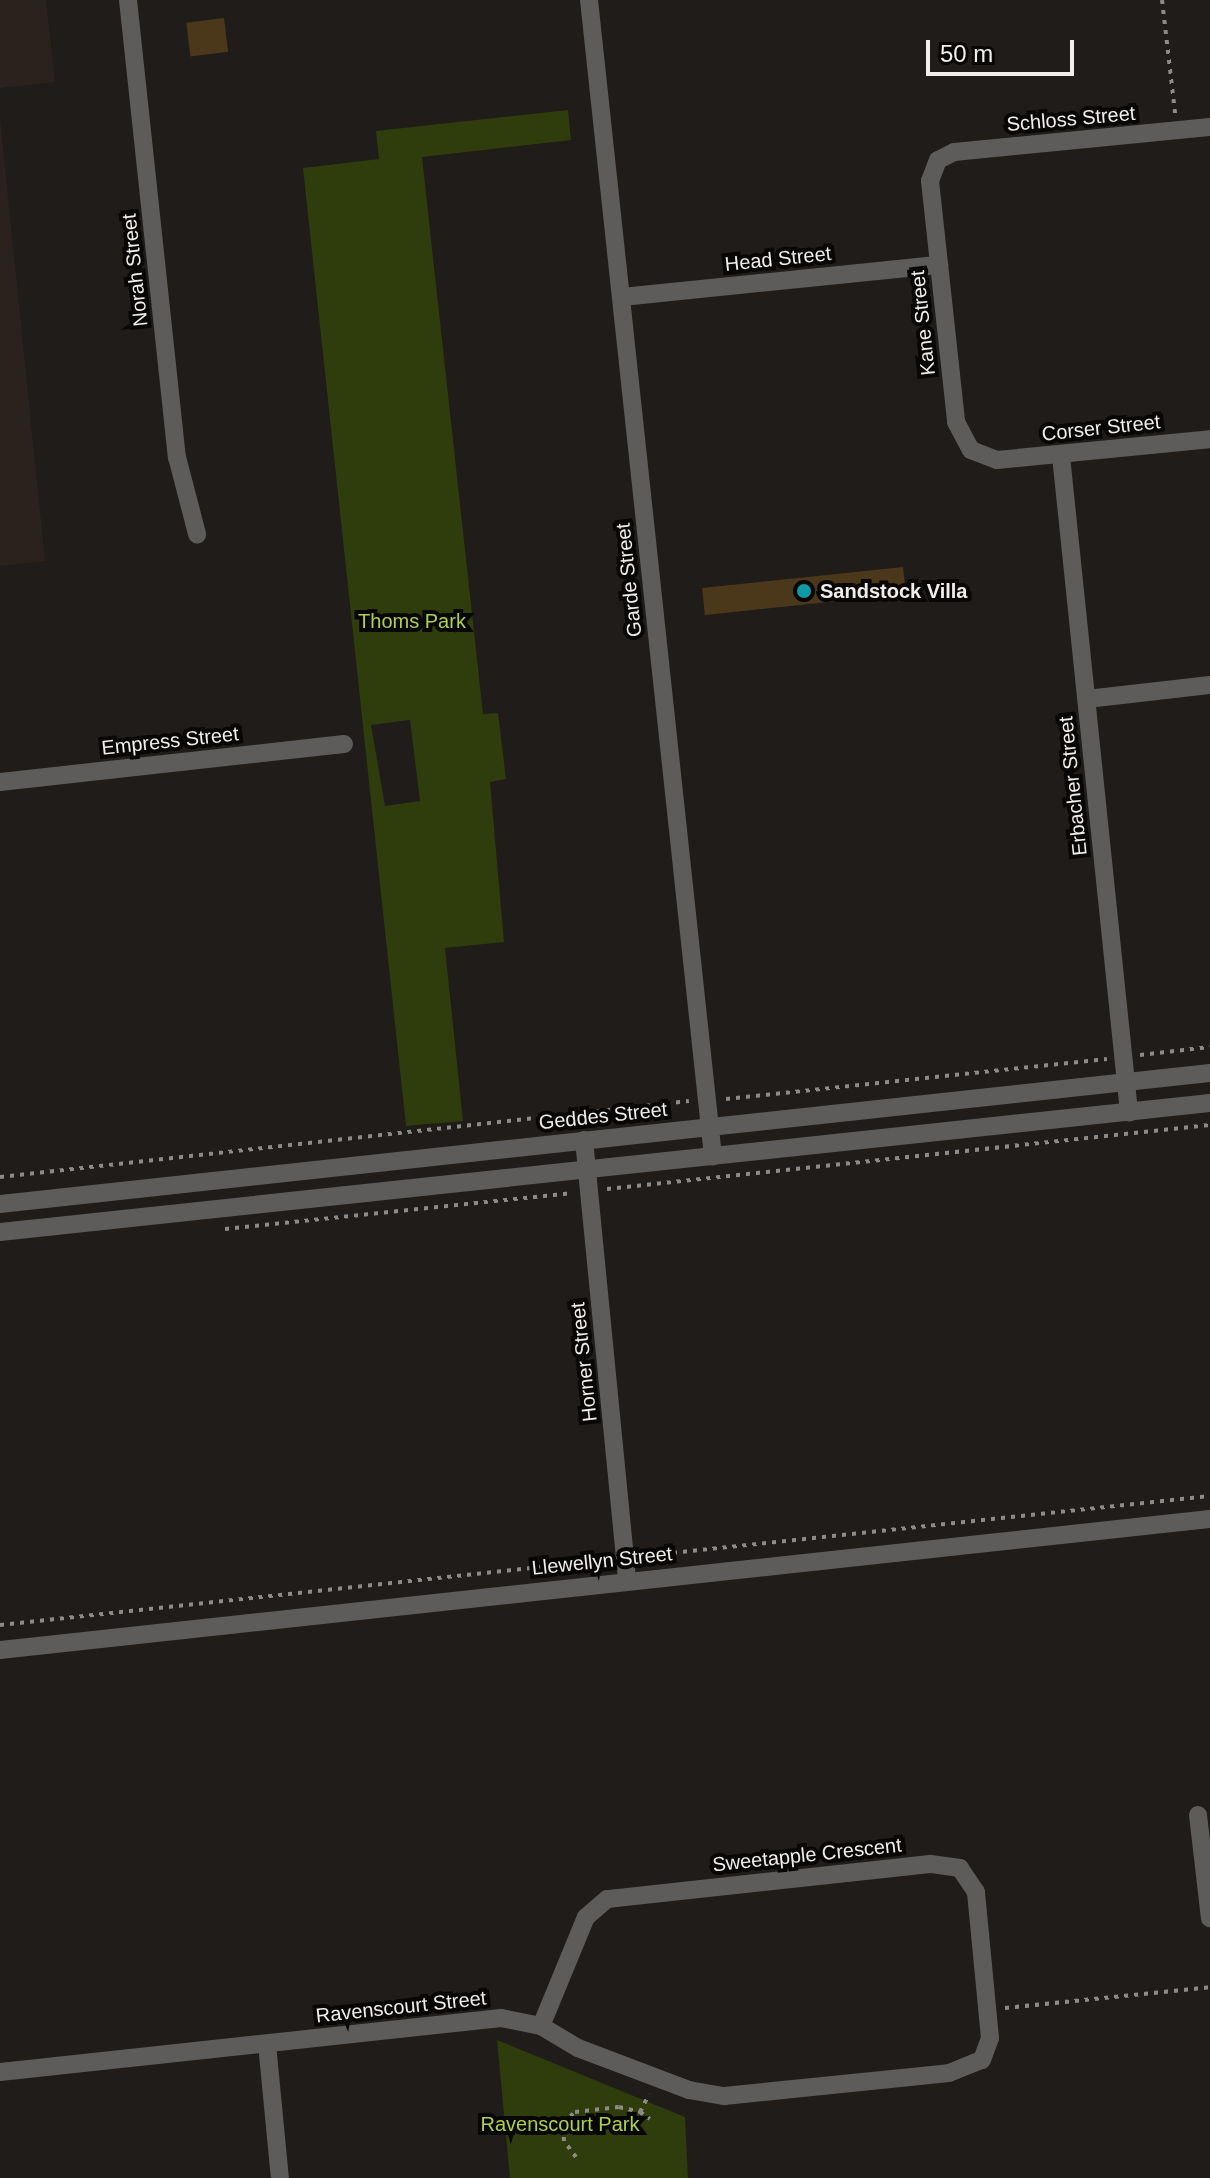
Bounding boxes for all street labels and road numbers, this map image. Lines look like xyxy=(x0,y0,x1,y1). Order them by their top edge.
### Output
street label: Schloss Street xyxy=(1006,101,1136,137)
street label: Norah Street xyxy=(117,212,153,328)
street label: Head Street xyxy=(724,241,832,277)
street label: Kane Street xyxy=(906,269,940,377)
street label: Corser Street xyxy=(1041,410,1161,446)
street label: Garde Street xyxy=(611,522,647,638)
street label: Erbacher Street xyxy=(1054,715,1092,857)
street label: Empress Street xyxy=(100,722,240,760)
street label: Geddes Street xyxy=(538,1097,668,1135)
street label: Horner Street xyxy=(566,1301,602,1423)
street label: Llewellyn Street xyxy=(531,1542,673,1580)
street label: Sweetapple Crescent xyxy=(711,1833,903,1877)
street label: Ravenscourt Street xyxy=(315,1986,487,2028)

